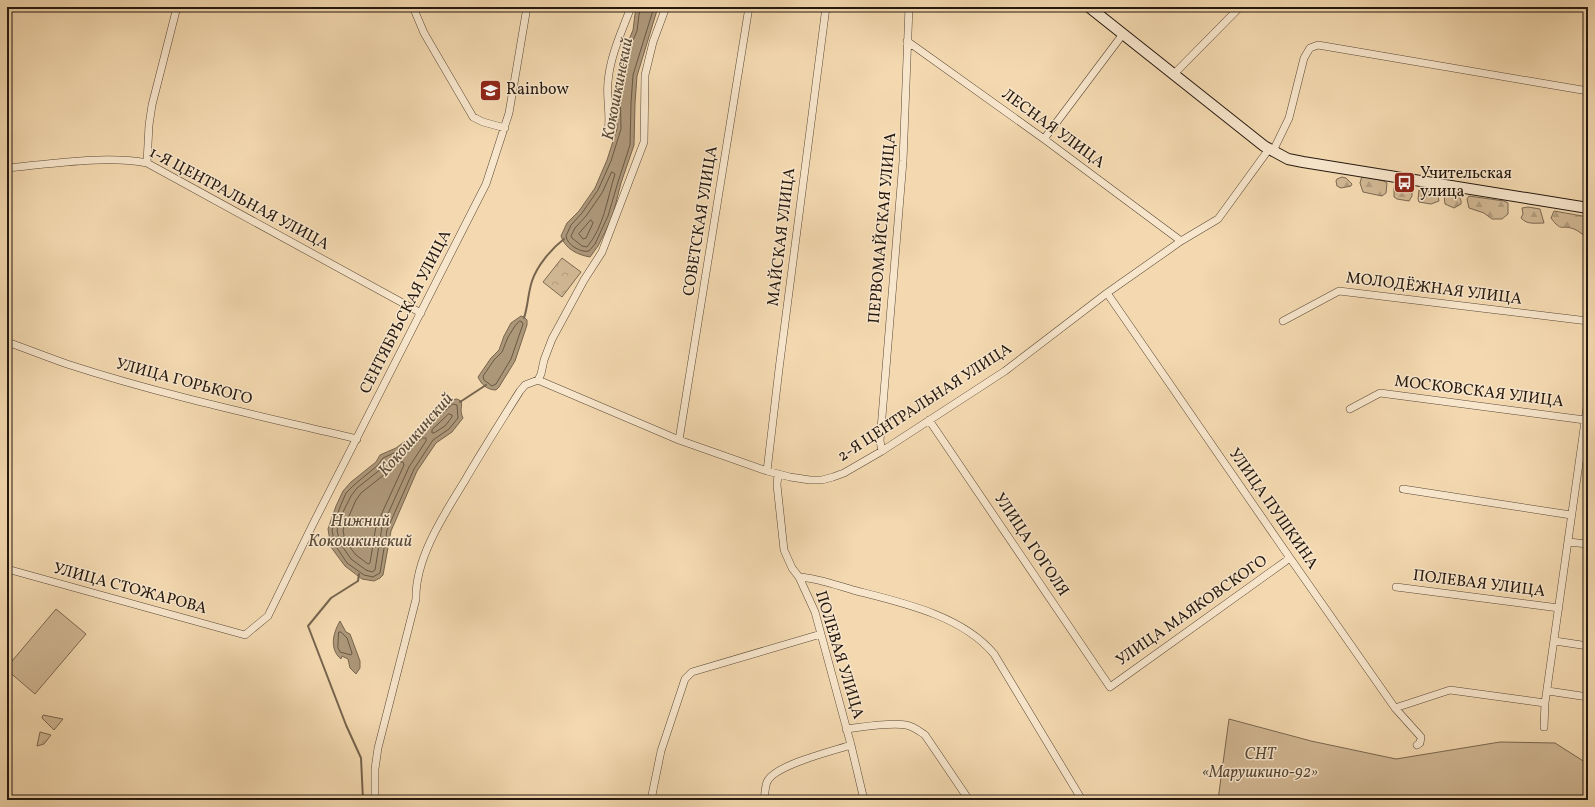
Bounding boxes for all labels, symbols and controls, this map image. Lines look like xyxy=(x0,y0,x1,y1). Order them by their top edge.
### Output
water label: Кокошкинский xyxy=(597,35,639,142)
school or university icon: Rainbow xyxy=(477,77,503,103)
place label: Rainbow xyxy=(506,79,569,101)
street label: ЛЕСНАЯ УЛИЦА xyxy=(997,84,1109,174)
street label: ПЕРВОМАЙСКАЯ УЛИЦА xyxy=(864,131,902,325)
street label: 1-Я ЦЕНТРАЛЬНАЯ УЛИЦА xyxy=(145,142,333,256)
street label: СОВЕТСКАЯ УЛИЦА xyxy=(678,144,724,298)
place label: Учительская улица xyxy=(1420,163,1512,203)
street label: МАЙСКАЯ УЛИЦА xyxy=(763,166,801,308)
bus stop icon: Учительская улица xyxy=(1391,170,1417,196)
street label: СЕНТЯБРЬСКАЯ УЛИЦА xyxy=(355,226,457,398)
street label: МОЛОДЁЖНАЯ УЛИЦА xyxy=(1345,267,1523,311)
street label: 2-Я ЦЕНТРАЛЬНАЯ УЛИЦА xyxy=(834,338,1016,468)
street label: УЛИЦА ГОРЬКОГО xyxy=(113,353,255,411)
street label: МОСКОВСКАЯ УЛИЦА xyxy=(1393,371,1565,413)
water label: Кокошкинский xyxy=(373,388,459,482)
street label: УЛИЦА ПУШКИНА xyxy=(1223,444,1323,574)
street label: УЛИЦА ГОГОЛЯ xyxy=(988,489,1074,601)
water label: Нижний Кокошкинский xyxy=(308,510,412,553)
street label: УЛИЦА МАЯКОВСКОГО xyxy=(1112,550,1272,672)
street label: УЛИЦА СТОЖАРОВА xyxy=(51,558,209,620)
street label: ПОЛЕВАЯ УЛИЦА xyxy=(1412,565,1546,603)
street label: ПОЛЕВАЯ УЛИЦА xyxy=(809,588,869,722)
park label: СНТ «Марушкино-92» xyxy=(1202,744,1318,784)

